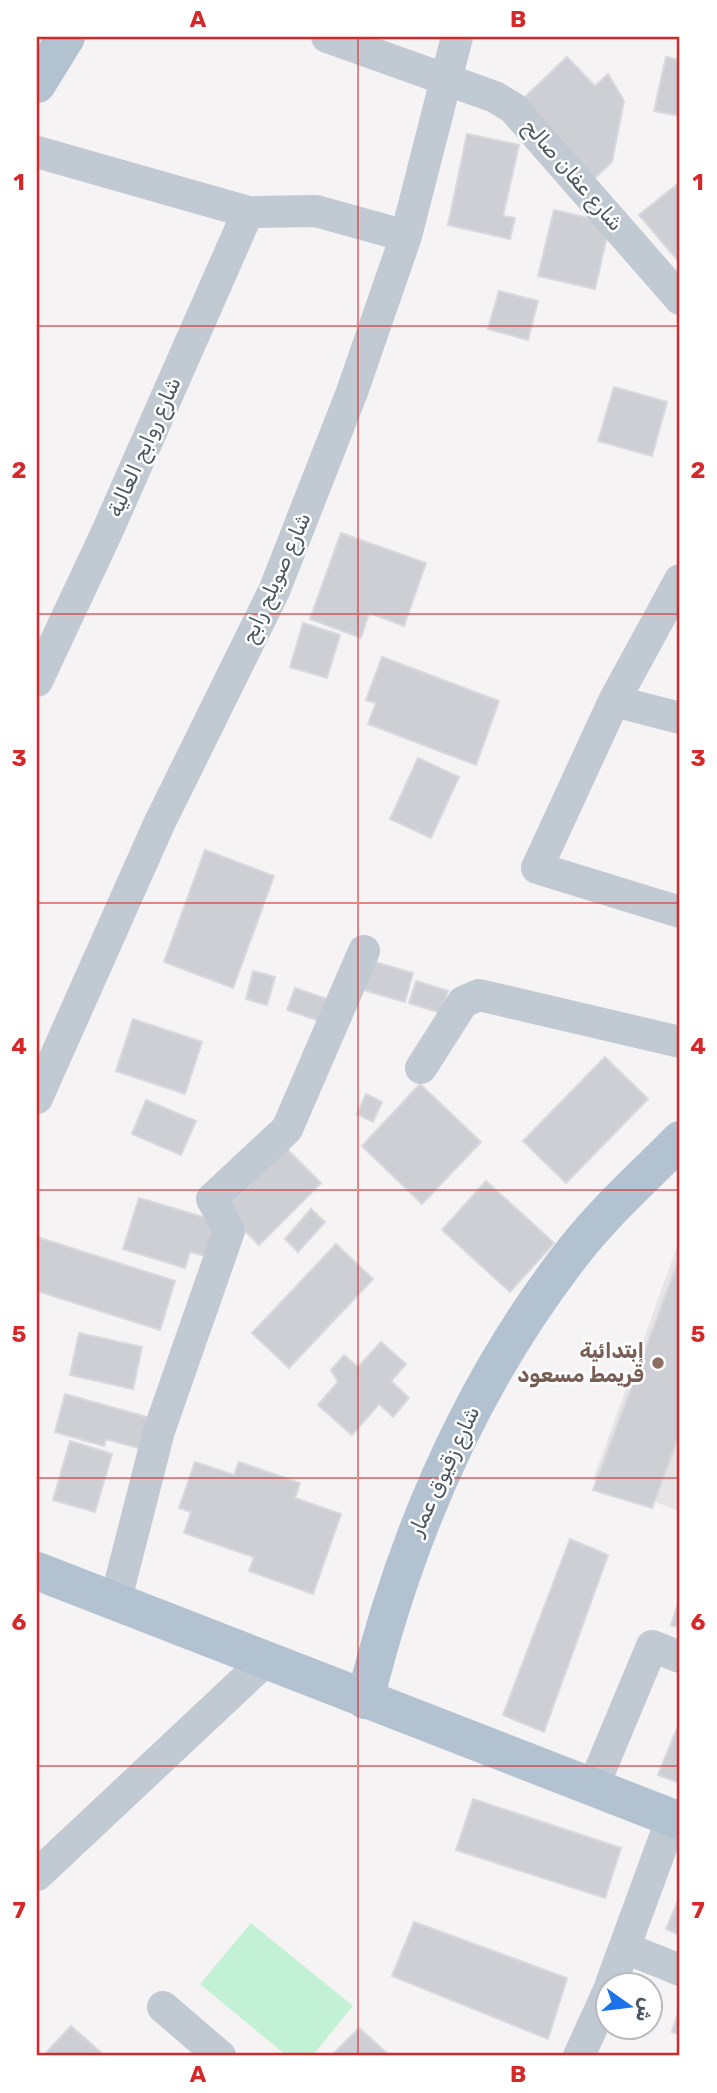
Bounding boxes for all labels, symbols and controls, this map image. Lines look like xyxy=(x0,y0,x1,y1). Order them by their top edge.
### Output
text: A xyxy=(190,5,207,33)
text: B xyxy=(510,5,526,33)
street label: شارع عفان صالح xyxy=(517,114,629,237)
text: 1 xyxy=(13,168,25,196)
text: 1 xyxy=(692,168,704,196)
street label: شارع روابح العالية xyxy=(102,373,187,521)
text: 2 xyxy=(12,456,26,484)
text: 2 xyxy=(691,456,705,484)
street label: شارع صويلح رابح xyxy=(236,508,317,648)
text: 3 xyxy=(11,744,27,772)
text: 3 xyxy=(690,744,706,772)
text: 4 xyxy=(11,1032,27,1060)
text: 4 xyxy=(690,1032,706,1060)
text: 5 xyxy=(12,1320,27,1348)
text: 5 xyxy=(691,1320,706,1348)
place label: إبتدائية قريمط مسعود xyxy=(517,1338,644,1388)
marker: إبتدائية قريمط مسعود xyxy=(650,1355,666,1371)
street label: شارع زقيوق عمار xyxy=(402,1402,486,1542)
text: 6 xyxy=(12,1608,27,1636)
text: 6 xyxy=(691,1608,706,1636)
text: 7 xyxy=(12,1896,26,1924)
text: 7 xyxy=(691,1896,705,1924)
north arrow xyxy=(594,1970,664,2040)
text: ش xyxy=(631,1996,659,2024)
text: A xyxy=(190,2060,207,2088)
text: B xyxy=(510,2060,526,2088)

